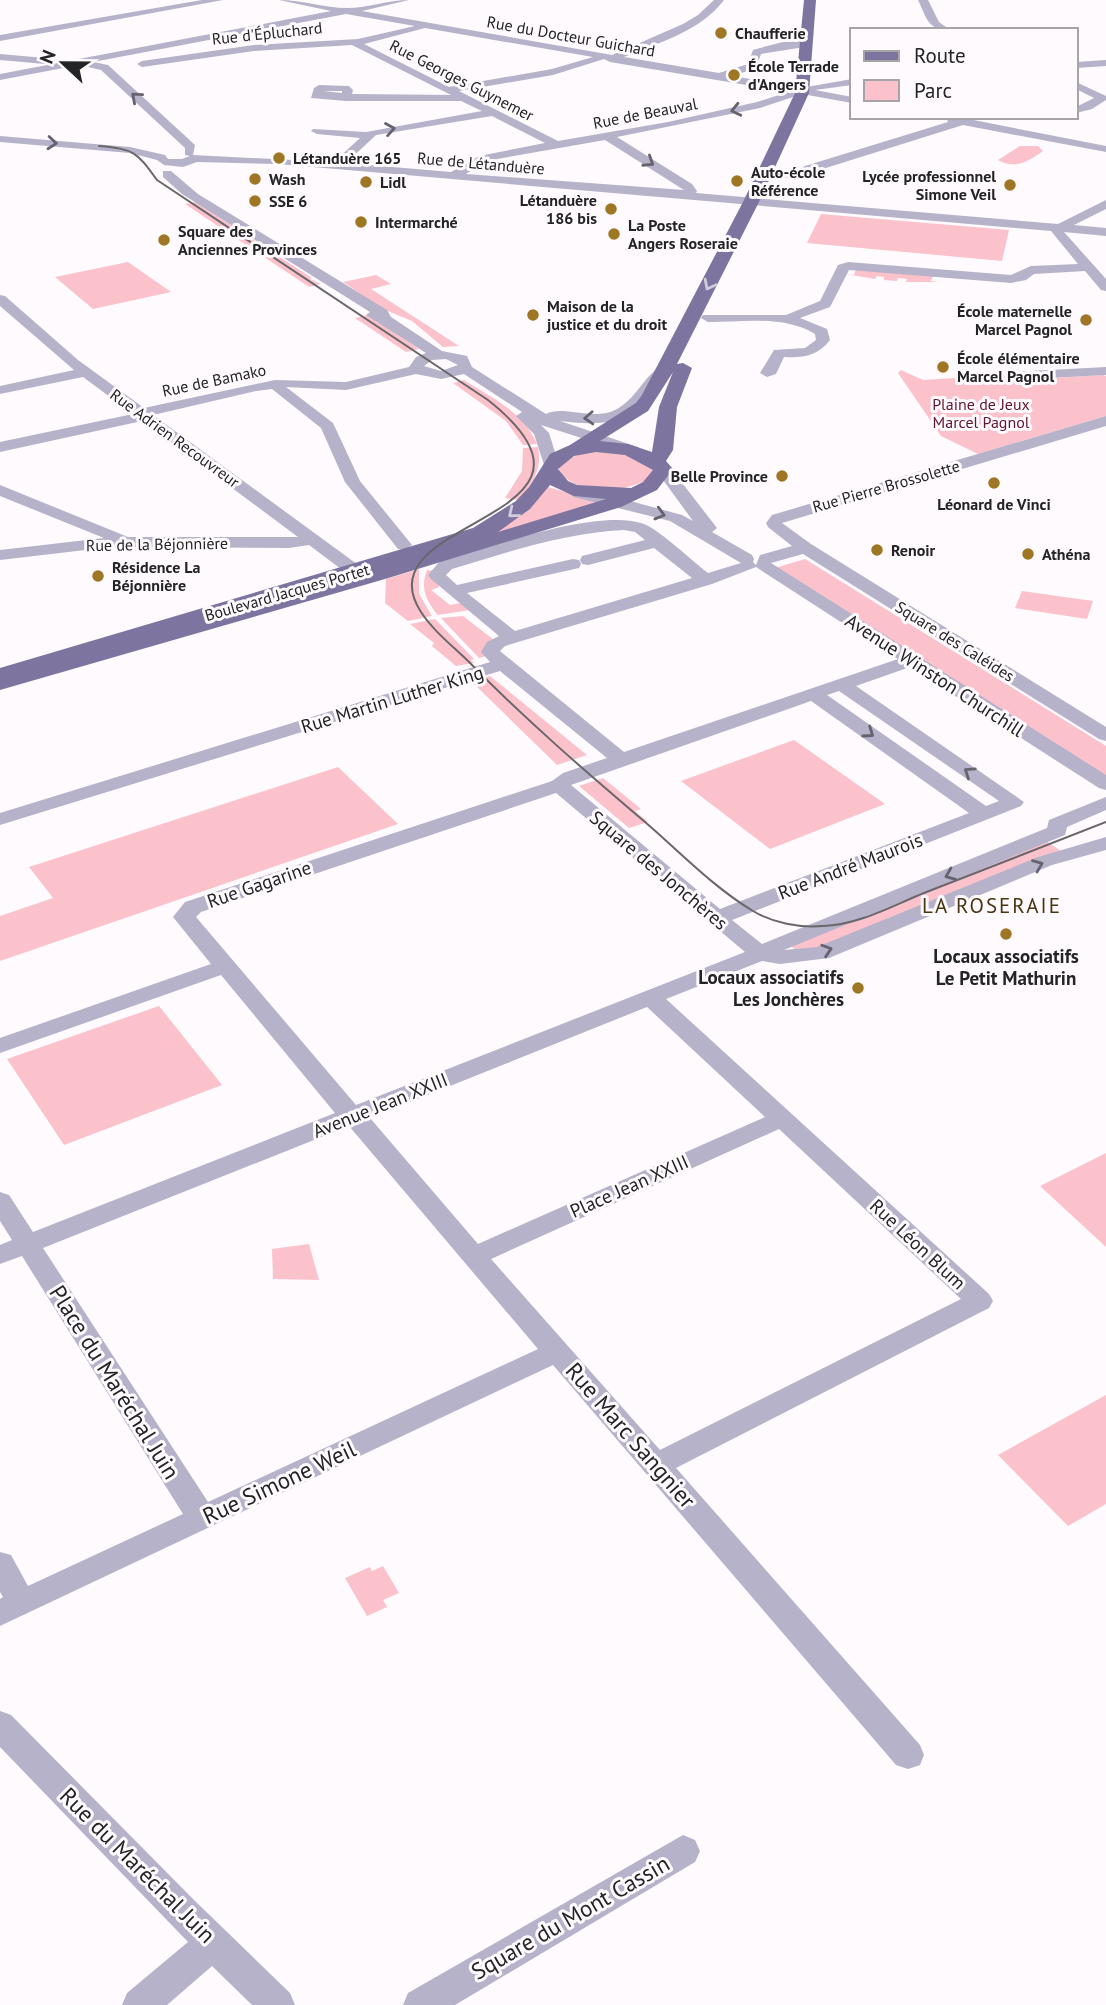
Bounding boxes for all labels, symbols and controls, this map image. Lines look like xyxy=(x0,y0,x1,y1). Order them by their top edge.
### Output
street label: Rue du Docteur Guichard xyxy=(485,11,657,61)
street label: Rue d'Épluchard xyxy=(211,17,323,49)
place label: Chaufferie xyxy=(735,23,806,43)
marker: Chaufferie xyxy=(713,25,729,41)
north arrow xyxy=(28,28,98,98)
legend xyxy=(850,28,1078,119)
street label: Rue Georges Guynemer xyxy=(387,35,538,125)
text: Route xyxy=(914,42,966,69)
text: N xyxy=(34,46,61,67)
place label: École Terrade d'Angers xyxy=(748,56,839,94)
marker: École Terrade d'Angers xyxy=(726,67,742,83)
text: Parc xyxy=(914,77,952,104)
one-way arrow xyxy=(131,93,144,105)
street label: Rue de Beauval xyxy=(591,93,699,133)
one-way arrow xyxy=(730,102,742,117)
one-way arrow xyxy=(384,122,396,137)
one-way arrow xyxy=(47,135,58,150)
street label: Rue de Létanduère xyxy=(416,147,546,179)
place label: Létanduère 165 xyxy=(293,148,401,168)
marker: Létanduère 165 xyxy=(271,150,287,166)
one-way arrow xyxy=(641,154,654,167)
place label: Auto-école Référence xyxy=(751,162,825,200)
place label: Lycée professionnel Simone Veil xyxy=(862,166,996,204)
place label: Wash xyxy=(269,169,305,189)
marker: Wash xyxy=(247,171,263,187)
place label: Lidl xyxy=(380,172,406,192)
marker: Auto-école Référence xyxy=(729,173,745,189)
marker: Lidl xyxy=(358,174,374,190)
marker: Lycée professionnel Simone Veil xyxy=(1002,177,1018,193)
place label: Létanduère 186 bis xyxy=(520,190,597,228)
place label: SSE 6 xyxy=(269,191,307,211)
marker: SSE 6 xyxy=(247,193,263,209)
marker: Létanduère 186 bis xyxy=(603,201,619,217)
place label: Intermarché xyxy=(375,212,458,232)
marker: Intermarché xyxy=(353,214,369,230)
place label: La Poste Angers Roseraie xyxy=(628,215,738,253)
place label: Square des Anciennes Provinces xyxy=(178,221,317,259)
marker: La Poste Angers Roseraie xyxy=(606,226,622,242)
marker: Square des Anciennes Provinces xyxy=(156,232,172,248)
one-way arrow xyxy=(703,278,717,290)
place label: Maison de la justice et du droit xyxy=(546,296,668,334)
place label: École maternelle Marcel Pagnol xyxy=(957,301,1072,339)
marker: Maison de la justice et du droit xyxy=(525,307,541,323)
marker: École maternelle Marcel Pagnol xyxy=(1078,312,1094,328)
place label: École élémentaire Marcel Pagnol xyxy=(957,348,1080,386)
street label: Rue de Bamako xyxy=(160,359,268,401)
marker: École élémentaire Marcel Pagnol xyxy=(935,359,951,375)
street label: Rue Adrien Recouvreur xyxy=(106,384,244,492)
park label: Plaine de Jeux Marcel Pagnol xyxy=(932,394,1030,432)
one-way arrow xyxy=(583,411,594,426)
street label: Rue Pierre Brossolette xyxy=(810,455,962,517)
place label: Belle Province xyxy=(671,466,768,486)
marker: Belle Province xyxy=(774,468,790,484)
marker: Léonard de Vinci xyxy=(986,475,1002,491)
place label: Léonard de Vinci xyxy=(937,494,1051,514)
one-way arrow xyxy=(509,505,522,517)
one-way arrow xyxy=(654,506,666,520)
street label: Rue de la Béjonnière xyxy=(86,533,228,555)
place label: Renoir xyxy=(891,540,936,560)
marker: Renoir xyxy=(869,542,885,558)
place label: Athéna xyxy=(1042,544,1090,564)
marker: Athéna xyxy=(1020,546,1036,562)
place label: Résidence La Béjonnière xyxy=(112,557,201,595)
street label: Boulevard Jacques Portet xyxy=(202,559,372,625)
marker: Résidence La Béjonnière xyxy=(90,568,106,584)
street label: Square des Caléides xyxy=(892,596,1018,686)
street label: Avenue Winston Churchill xyxy=(841,608,1029,742)
street label: Rue Martin Luther King xyxy=(298,660,486,738)
one-way arrow xyxy=(861,725,874,737)
one-way arrow xyxy=(964,768,977,780)
street label: Square des Jonchères xyxy=(585,805,733,935)
street label: Rue André Maurois xyxy=(774,827,926,905)
street label: Rue Gagarine xyxy=(204,855,314,913)
one-way arrow xyxy=(1032,859,1044,873)
one-way arrow xyxy=(944,867,956,881)
district label: LA ROSERAIE xyxy=(922,892,1062,919)
marker: Locaux associatifs Le Petit Mathurin xyxy=(998,926,1014,942)
one-way arrow xyxy=(821,943,833,958)
place label: Locaux associatifs Le Petit Mathurin xyxy=(933,944,1079,990)
place label: Locaux associatifs Les Jonchères xyxy=(698,965,844,1011)
marker: Locaux associatifs Les Jonchères xyxy=(850,980,866,996)
street label: Avenue Jean XXIII xyxy=(309,1067,451,1143)
street label: Place Jean XXIII xyxy=(566,1149,692,1223)
street label: Rue Léon Blum xyxy=(865,1194,971,1294)
street label: Place du Maréchal Juin xyxy=(43,1280,187,1484)
street label: Rue Marc Sangnier xyxy=(560,1356,702,1514)
street label: Rue Simone Weil xyxy=(198,1434,360,1530)
street label: Rue du Maréchal Juin xyxy=(54,1781,222,1949)
street label: Square du Mont Cassin xyxy=(466,1848,674,1986)

